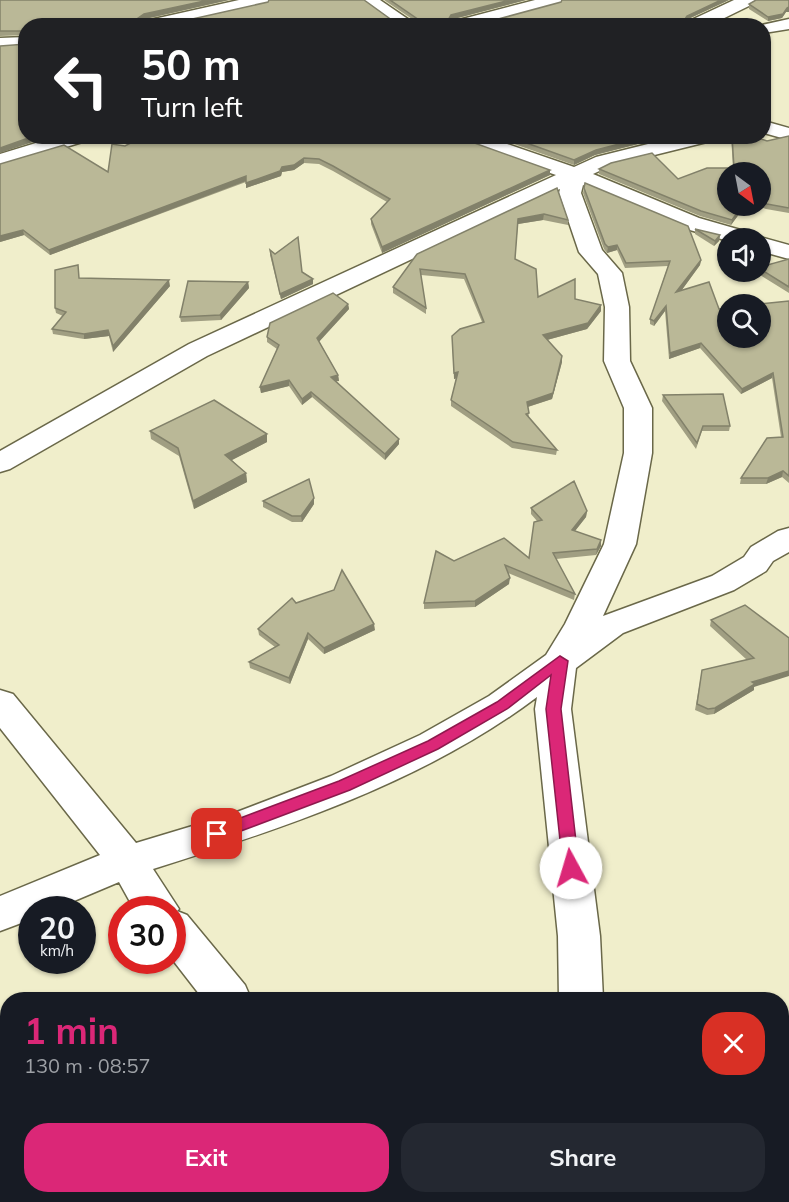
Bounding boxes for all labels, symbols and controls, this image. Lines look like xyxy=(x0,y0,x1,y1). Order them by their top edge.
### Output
text: 50 m xyxy=(141,38,241,91)
icon: left xyxy=(42,42,120,120)
text: Turn left xyxy=(141,90,243,124)
north arrow xyxy=(717,162,771,216)
map controls xyxy=(717,162,771,348)
button: sound xyxy=(717,228,771,282)
button: search xyxy=(717,294,771,348)
pin xyxy=(191,808,242,859)
icon: arrive xyxy=(200,817,233,850)
position arrow xyxy=(539,836,603,900)
speed limit sign: 30 xyxy=(108,896,186,974)
text: 20 xyxy=(39,909,75,947)
text: km/h xyxy=(40,941,74,960)
text: 1 min xyxy=(24,1008,119,1053)
button: close xyxy=(702,1012,765,1075)
text: 130 m · 08:57 xyxy=(24,1053,150,1078)
button: Exit xyxy=(24,1123,389,1192)
button: Share xyxy=(401,1123,765,1192)

